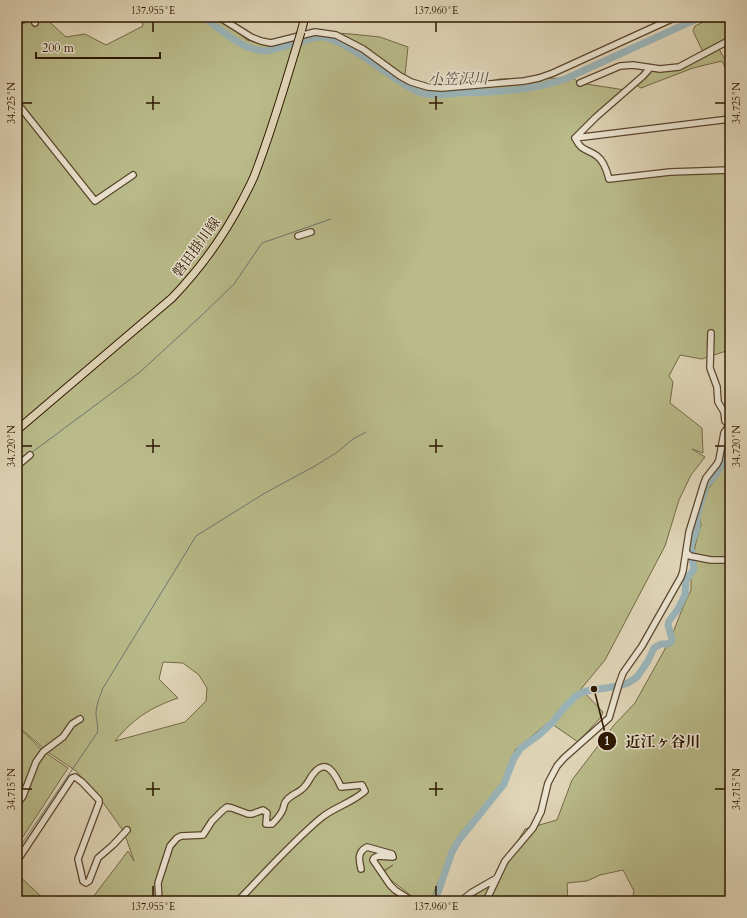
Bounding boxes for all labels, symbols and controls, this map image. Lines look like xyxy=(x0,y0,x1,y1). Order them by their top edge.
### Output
text: 137.955°E xyxy=(131,4,175,18)
text: 137.960°E xyxy=(414,4,458,18)
scale bar xyxy=(36,34,160,60)
text: 200 m xyxy=(42,40,75,56)
water label: 小笠沢川 xyxy=(428,68,490,90)
text: 34.725°N xyxy=(5,82,19,124)
text: 34.725°N xyxy=(730,82,744,124)
street label: 磐田掛川線 xyxy=(168,213,225,281)
text: 34.720°N xyxy=(5,425,19,467)
text: 34.720°N xyxy=(730,425,744,467)
callout: 近江ヶ谷川 xyxy=(597,728,708,755)
text: 近江ヶ谷川 xyxy=(625,732,701,752)
text: 1 xyxy=(604,733,610,749)
text: 34.715°N xyxy=(5,768,19,810)
text: 34.715°N xyxy=(730,768,744,810)
text: 137.955°E xyxy=(131,900,175,914)
text: 137.960°E xyxy=(414,900,458,914)

